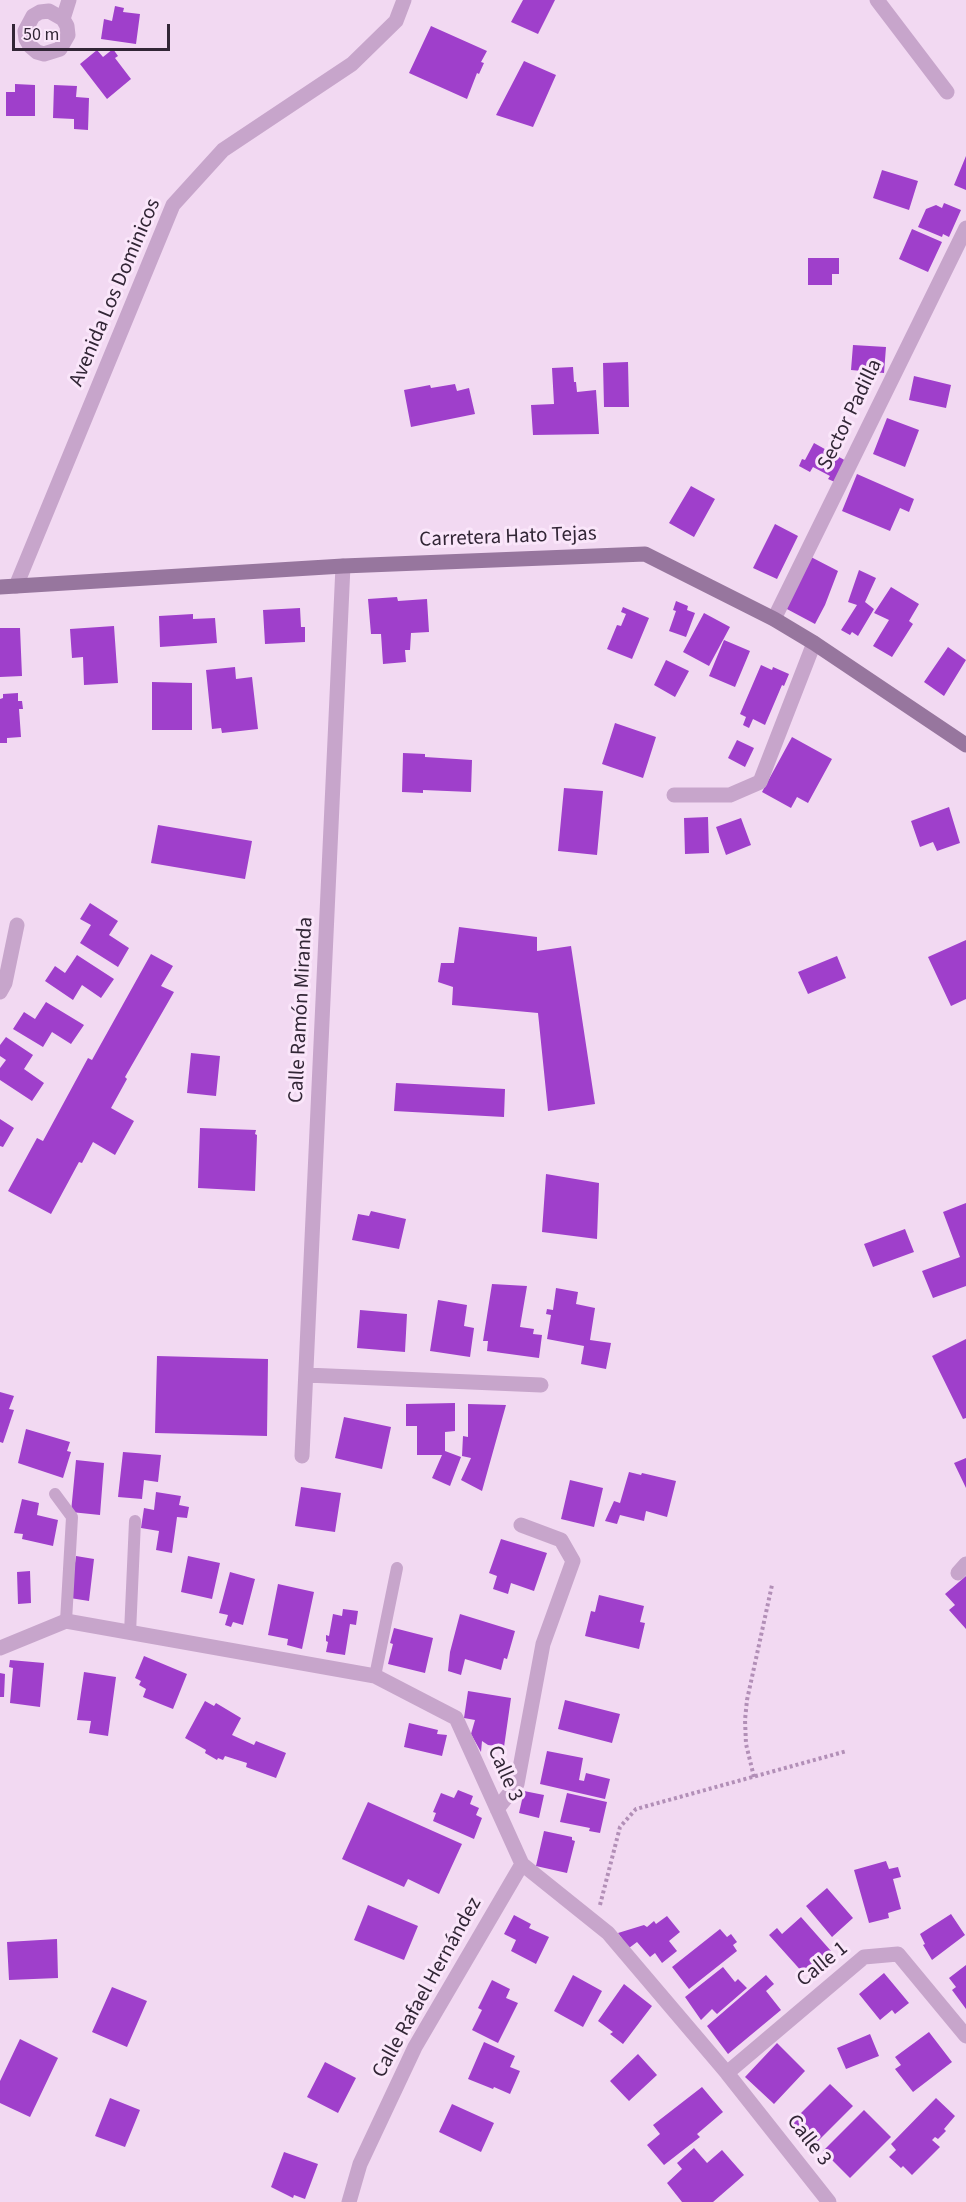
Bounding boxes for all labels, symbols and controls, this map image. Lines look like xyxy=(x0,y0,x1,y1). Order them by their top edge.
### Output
scale bar xyxy=(15,12,172,50)
text: 50 m xyxy=(23,22,59,47)
street label: Avenida Los Dominicos xyxy=(65,195,167,391)
street label: Sector Padilla xyxy=(813,355,889,475)
street label: Carretera Hato Tejas xyxy=(419,522,597,554)
street label: Calle Ramón Miranda xyxy=(285,916,319,1104)
street label: Calle 3 xyxy=(481,1742,527,1806)
street label: Calle Rafael Hernández xyxy=(368,1893,488,2083)
street label: Calle 1 xyxy=(792,1937,854,1993)
street label: Calle 3 xyxy=(780,2110,836,2172)

